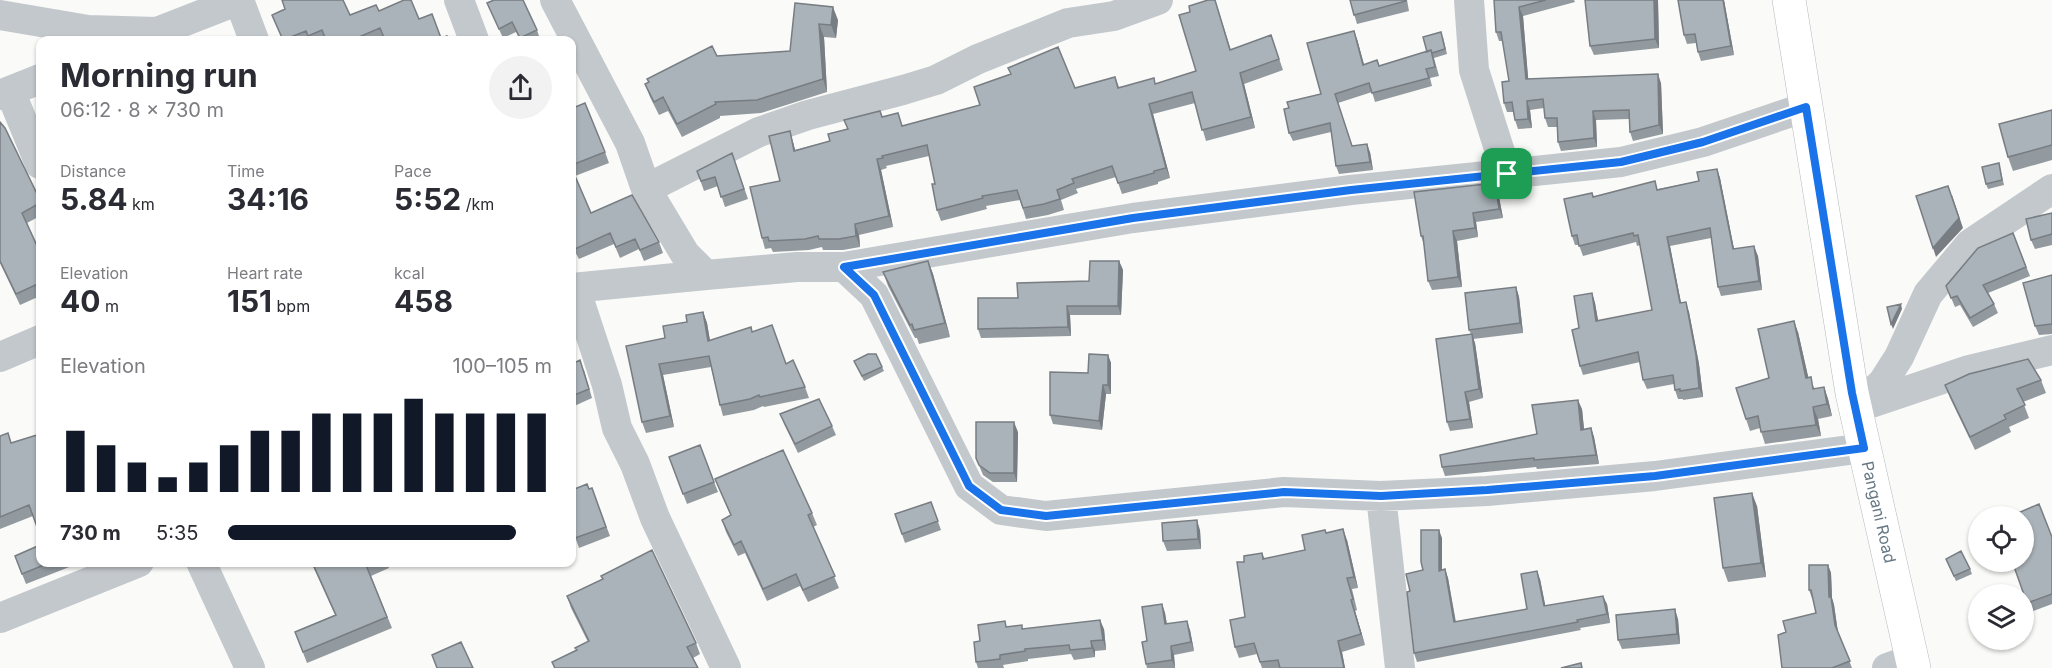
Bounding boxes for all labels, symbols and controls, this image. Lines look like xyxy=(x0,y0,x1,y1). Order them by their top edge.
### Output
text: Morning run xyxy=(60,55,258,95)
button: share xyxy=(489,56,552,119)
text: 06:12 · 8 × 730 m xyxy=(60,98,224,122)
pin xyxy=(1481,148,1532,199)
icon: arrive xyxy=(1490,157,1523,190)
text: Distance xyxy=(60,161,126,181)
text: Time xyxy=(227,161,265,181)
text: Pace xyxy=(394,161,432,181)
text: 5.84 xyxy=(60,181,127,217)
text: 34:16 xyxy=(227,181,309,217)
text: 5:52 xyxy=(394,181,461,217)
text: km xyxy=(127,194,155,214)
text: /km xyxy=(461,194,494,214)
text: Elevation xyxy=(60,263,129,283)
text: Heart rate xyxy=(227,263,303,283)
text: kcal xyxy=(394,263,425,283)
text: 40 xyxy=(60,283,101,319)
text: 151 xyxy=(227,283,272,319)
text: 458 xyxy=(394,283,453,319)
text: m xyxy=(101,296,119,316)
text: bpm xyxy=(272,296,310,316)
text: Elevation xyxy=(60,354,146,378)
text: 100–105 m xyxy=(453,354,552,378)
street label: Pangani Road xyxy=(1858,459,1900,565)
map controls xyxy=(1968,506,2034,650)
button: locate xyxy=(1968,506,2034,572)
text: 730 m xyxy=(60,521,121,545)
text: 5:35 xyxy=(156,521,198,545)
button: layers xyxy=(1968,584,2034,650)

